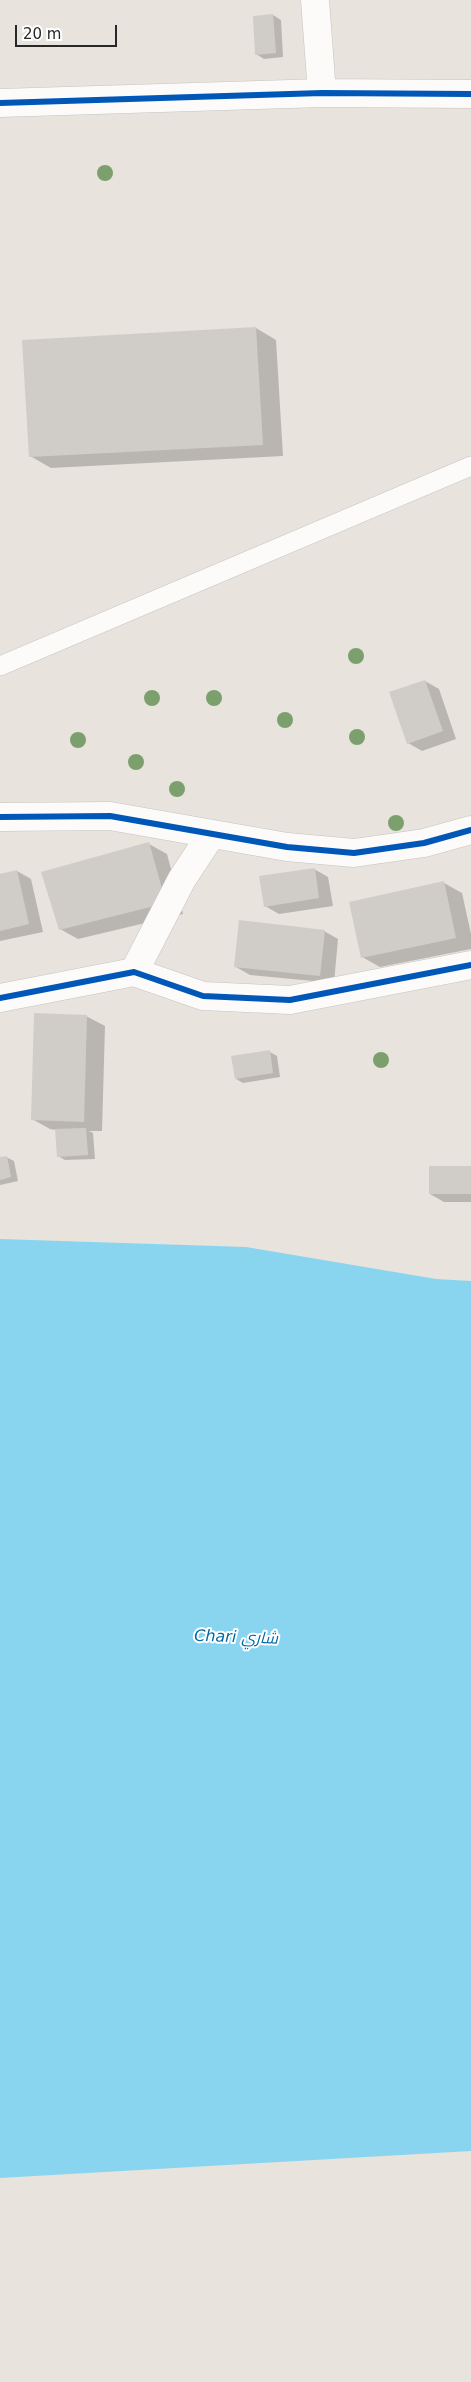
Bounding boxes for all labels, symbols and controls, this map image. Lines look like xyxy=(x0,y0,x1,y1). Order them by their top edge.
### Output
scale bar xyxy=(18,15,120,47)
text: 20 m xyxy=(23,25,61,43)
water label: Chari شاري xyxy=(194,1627,278,1649)

